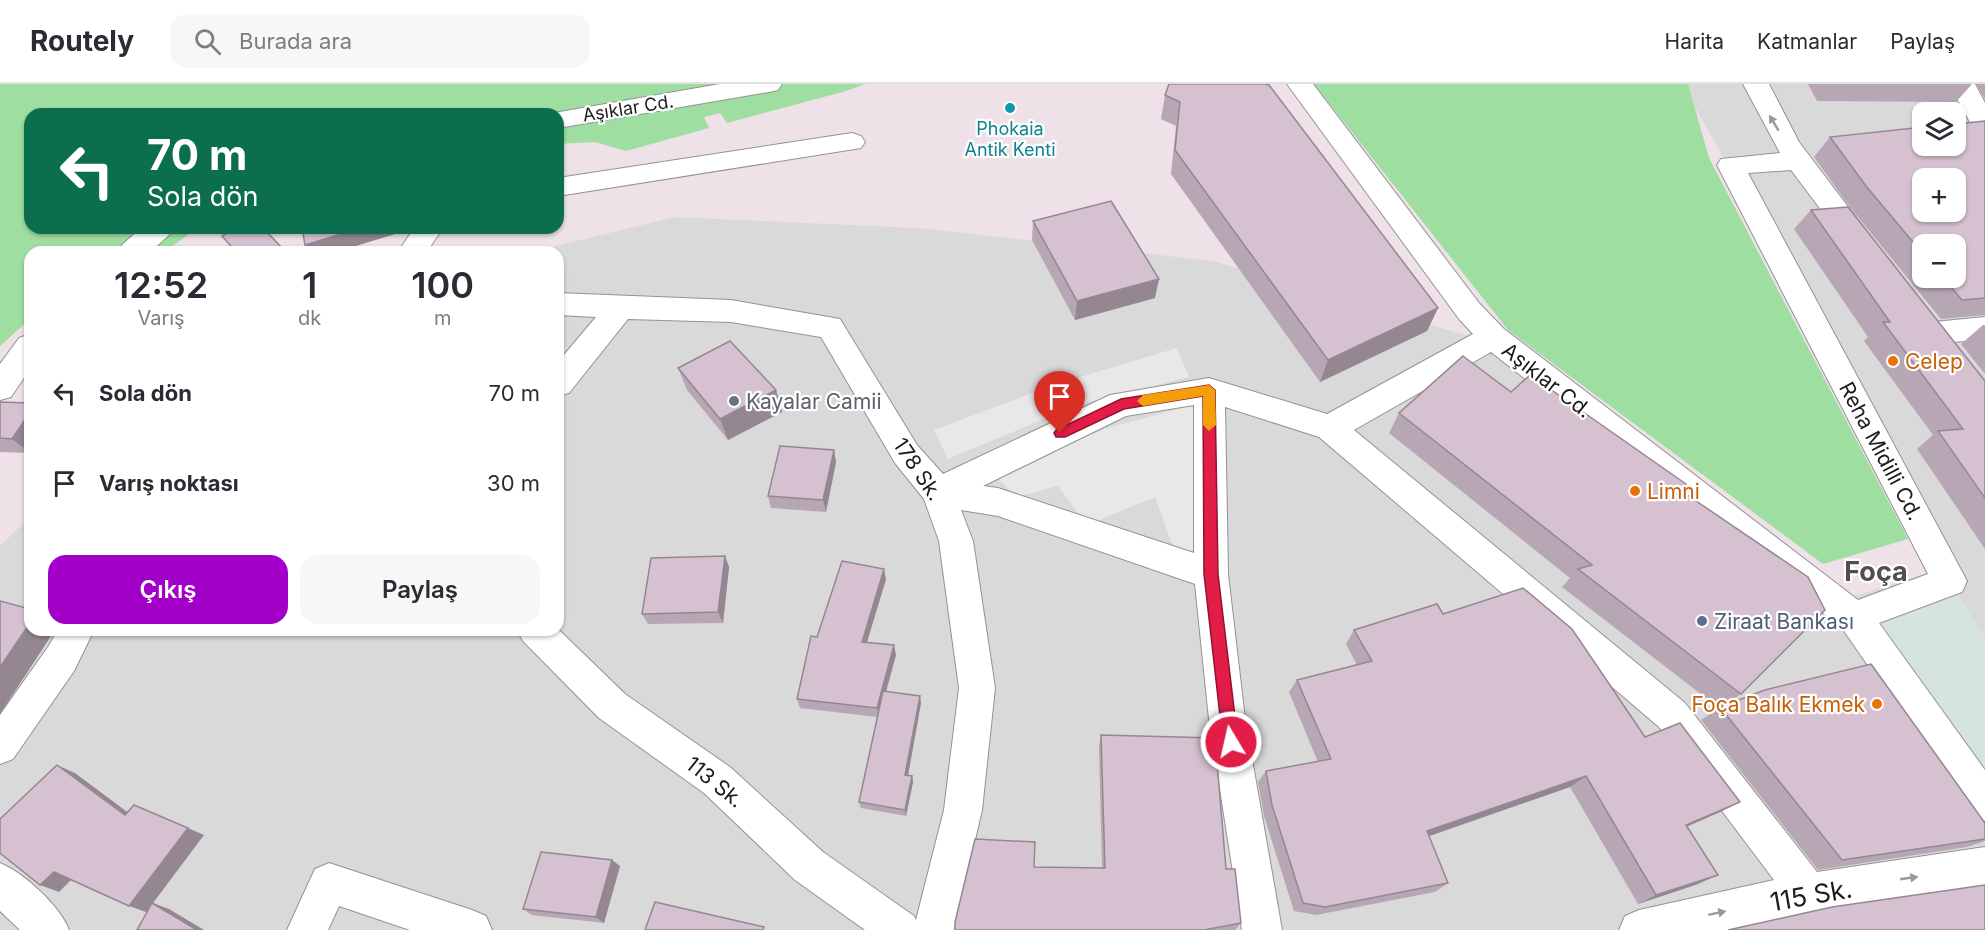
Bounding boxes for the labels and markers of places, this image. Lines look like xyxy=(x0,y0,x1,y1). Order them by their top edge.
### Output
marker: Phokaia Antik Kenti xyxy=(1003,101,1017,115)
place label: Phokaia Antik Kenti xyxy=(964,118,1056,160)
place label: Celep xyxy=(1905,349,1963,374)
marker: Celep xyxy=(1886,354,1900,368)
pin xyxy=(1034,371,1085,433)
place label: Kayalar Camii xyxy=(746,389,881,414)
marker: Kayalar Camii xyxy=(727,394,741,408)
place label: Limni xyxy=(1647,479,1700,504)
marker: Limni xyxy=(1628,484,1642,498)
place label: Ziraat Bankası xyxy=(1714,609,1854,634)
marker: Ziraat Bankası xyxy=(1695,614,1709,628)
place label: Foça Balık Ekmek xyxy=(1691,692,1865,717)
marker: Foça Balık Ekmek xyxy=(1870,697,1884,711)

